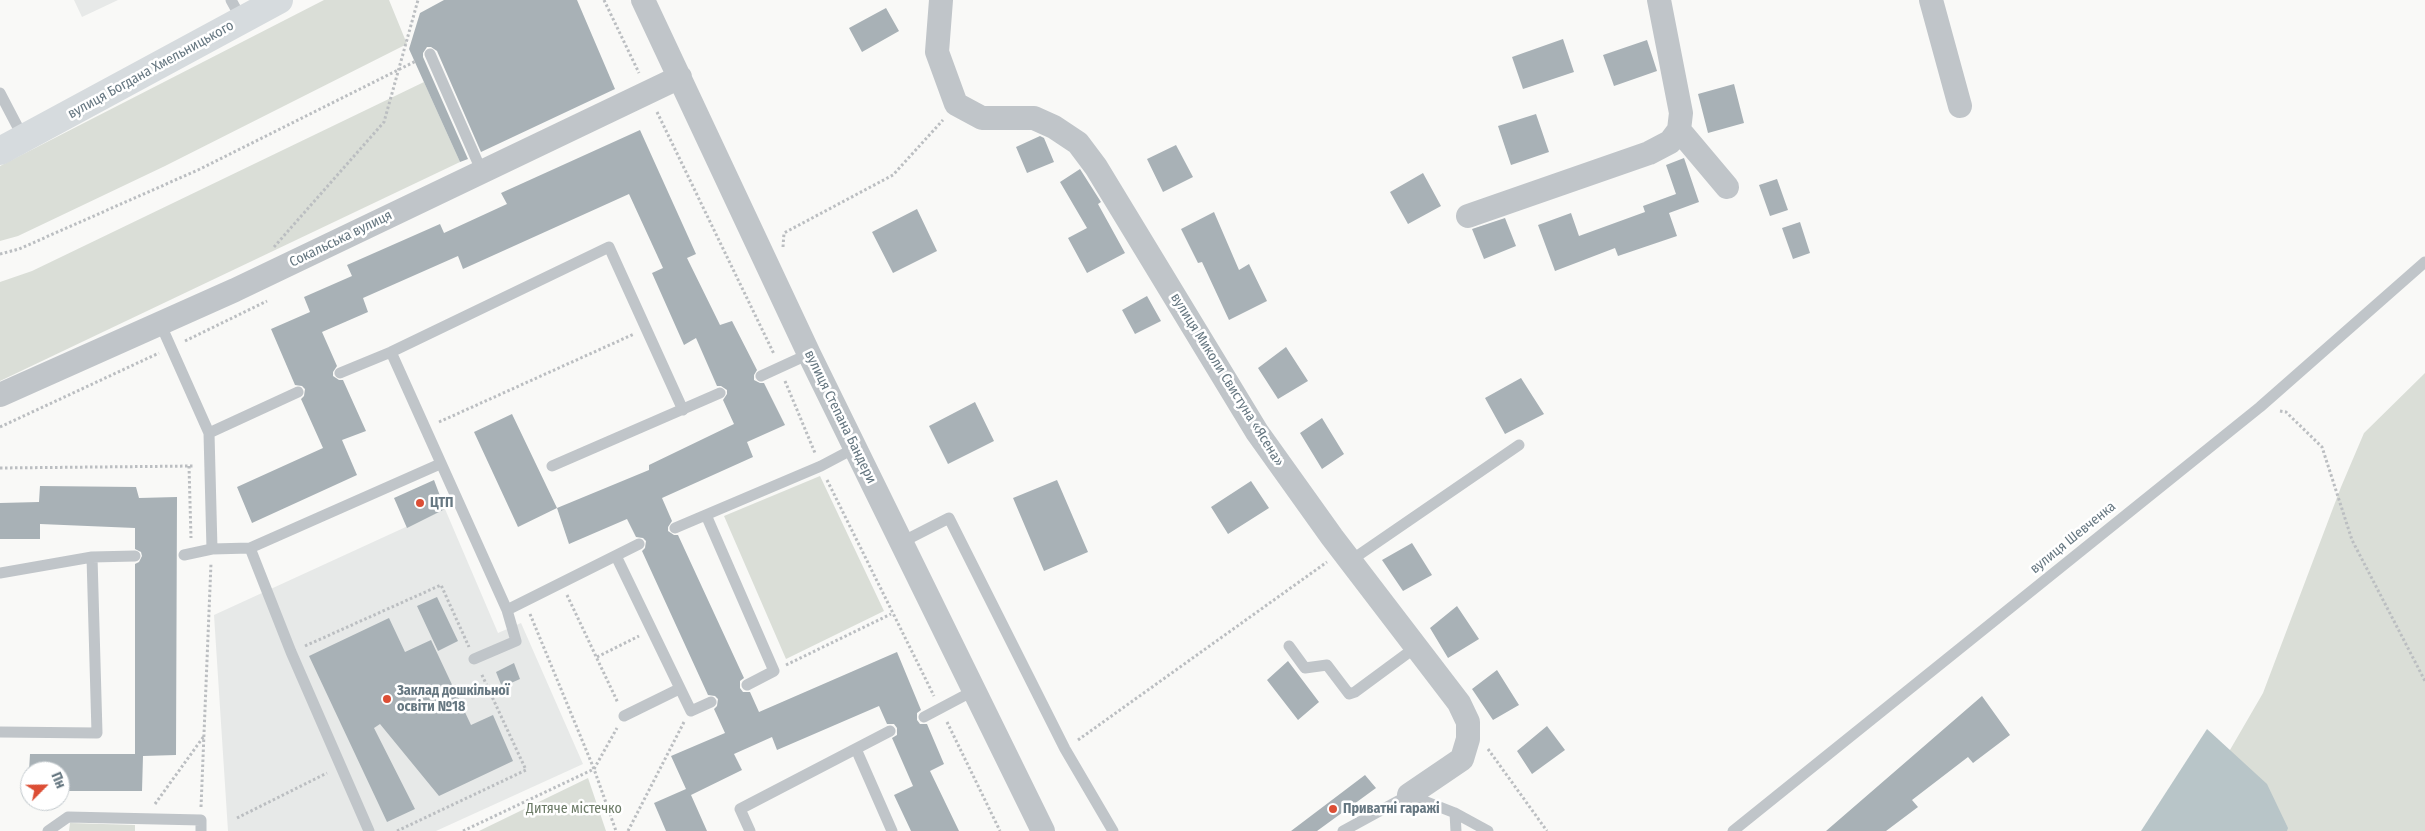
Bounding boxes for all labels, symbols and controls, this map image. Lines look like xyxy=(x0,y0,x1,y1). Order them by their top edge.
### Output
street label: вулиця Богдана Хмельницького xyxy=(65,17,237,123)
street label: Сокальська вулиця xyxy=(287,207,395,271)
street label: вулиця Миколи Свистуна «Ясена» xyxy=(1167,290,1287,470)
street label: вулиця Степана Бандери xyxy=(800,348,880,486)
place label: ЦТП xyxy=(430,495,453,511)
marker: ЦТП xyxy=(414,497,426,509)
street label: вулиця Шевченка xyxy=(2027,498,2119,578)
place label: Заклад дошкільної освіти №18 xyxy=(397,683,509,716)
marker: Заклад дошкільної освіти №18 xyxy=(381,693,393,705)
north arrow xyxy=(20,761,70,811)
text: Пн xyxy=(47,770,69,791)
park label: Дитяче містечко xyxy=(526,801,622,817)
place label: Приватні гаражі xyxy=(1343,801,1440,817)
marker: Приватні гаражі xyxy=(1327,803,1339,815)

